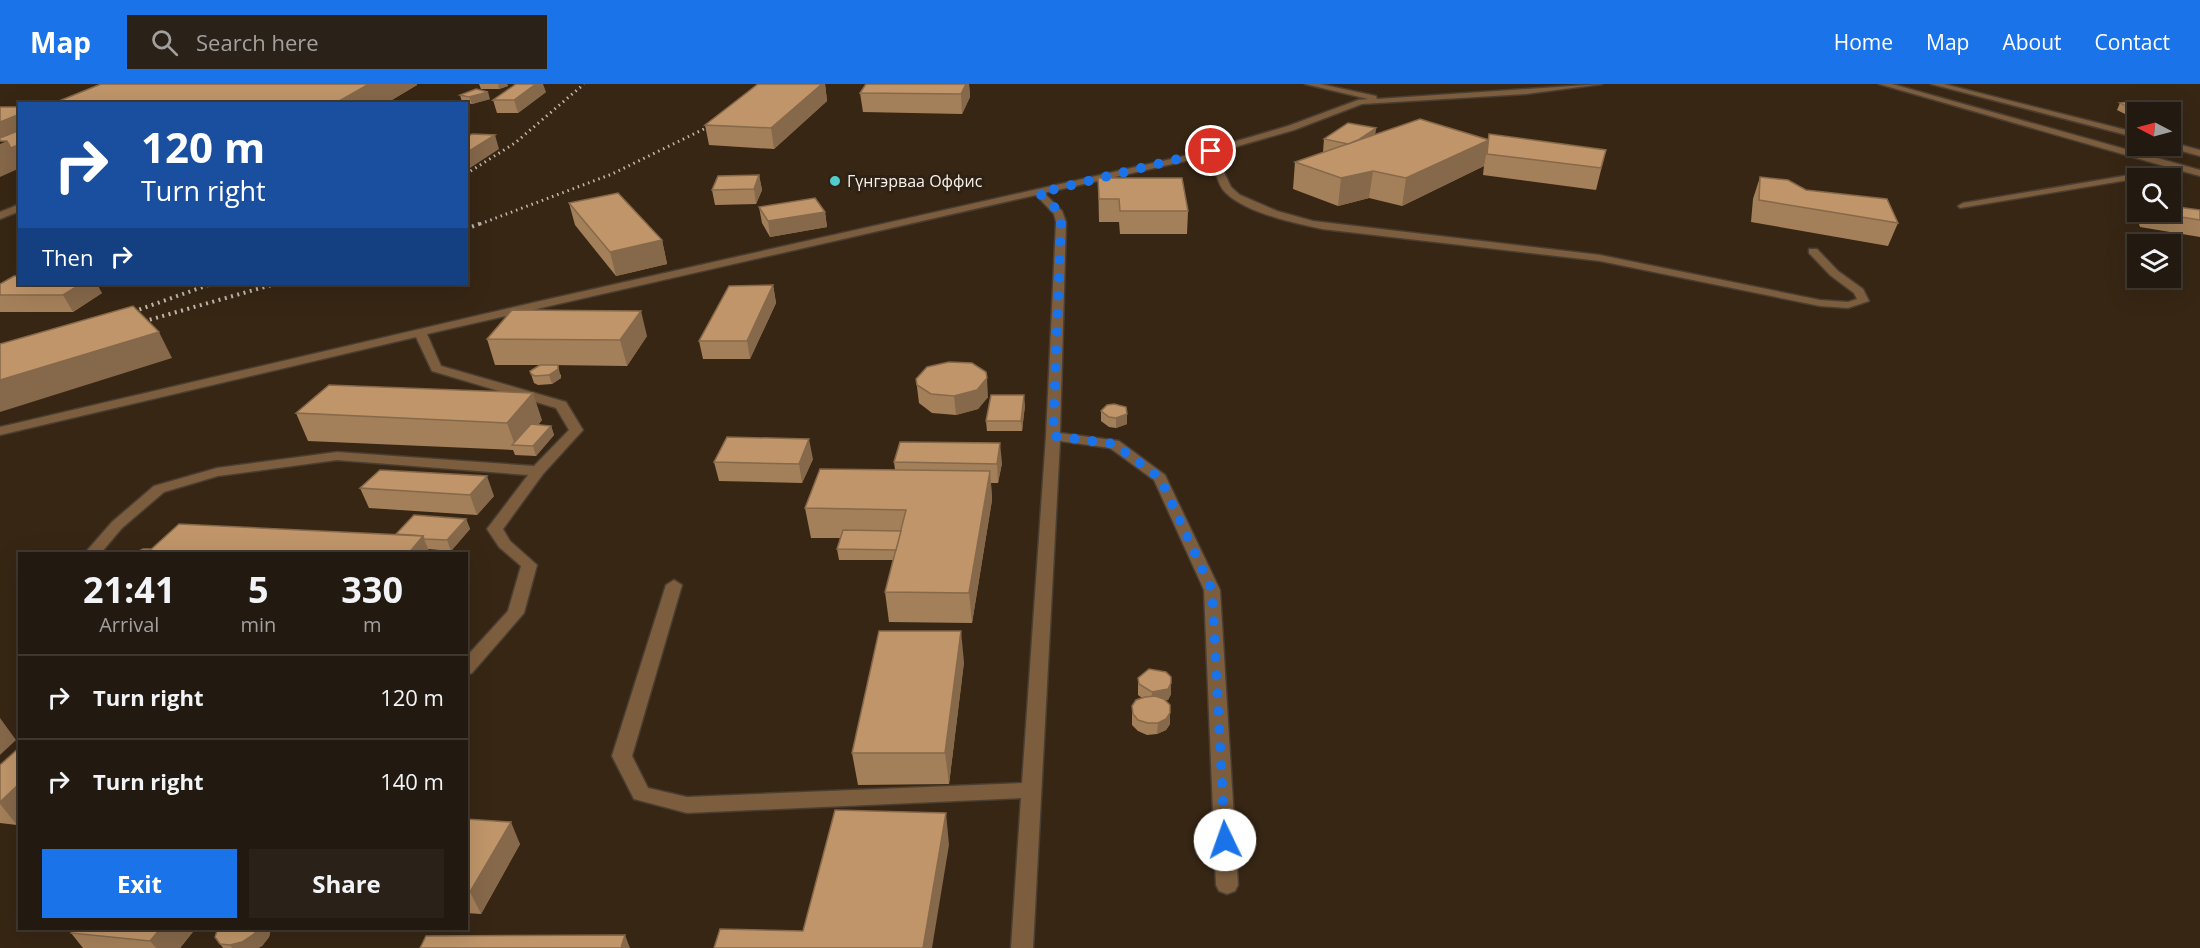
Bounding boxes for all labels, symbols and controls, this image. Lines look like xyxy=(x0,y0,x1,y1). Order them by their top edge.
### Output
search box xyxy=(127,15,547,69)
text: Map xyxy=(30,23,91,61)
icon: search xyxy=(148,26,181,59)
text: Search here xyxy=(196,27,319,57)
text: Home xyxy=(1834,28,1893,56)
text: Map xyxy=(1926,28,1969,56)
text: About xyxy=(2002,28,2062,56)
text: Contact xyxy=(2095,28,2170,56)
north arrow xyxy=(2127,102,2181,156)
map controls xyxy=(2127,102,2181,288)
text: 120 m xyxy=(141,118,265,175)
pin xyxy=(1185,125,1236,176)
icon: right xyxy=(42,126,120,204)
icon: arrive xyxy=(1194,134,1227,167)
button: search xyxy=(2127,168,2181,222)
place label: Гүнгэрваа Оффис xyxy=(847,170,983,192)
text: Turn right xyxy=(141,172,266,209)
marker: Гүнгэрваа Оффис xyxy=(828,174,842,188)
button: layers xyxy=(2127,234,2181,288)
icon: right xyxy=(105,240,138,273)
text: Then xyxy=(42,242,93,272)
text: 21:41 xyxy=(83,565,176,614)
text: 5 xyxy=(248,565,269,614)
text: 330 xyxy=(341,565,403,614)
text: Arrival xyxy=(99,611,159,638)
text: min xyxy=(240,611,276,638)
text: m xyxy=(363,611,381,638)
icon: right xyxy=(42,681,75,714)
text: Turn right xyxy=(93,682,204,712)
text: 120 m xyxy=(380,682,444,712)
icon: right xyxy=(42,765,75,798)
text: Turn right xyxy=(93,766,204,796)
text: 140 m xyxy=(380,766,444,796)
position arrow xyxy=(1193,808,1257,872)
button: Exit xyxy=(42,849,237,918)
button: Share xyxy=(249,849,444,918)

